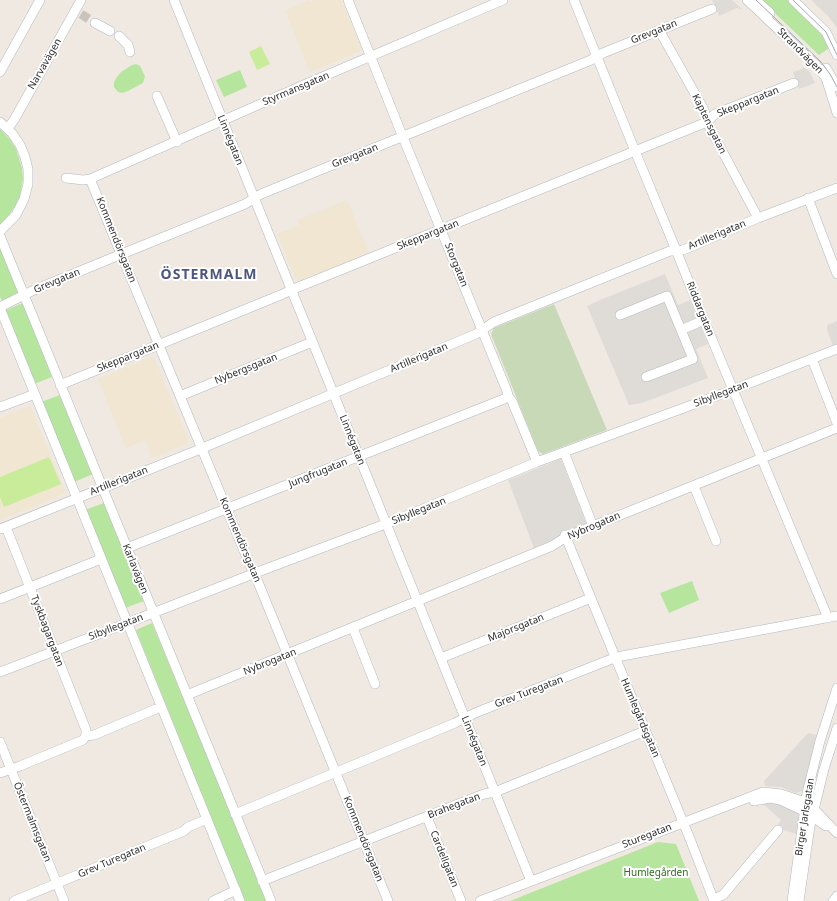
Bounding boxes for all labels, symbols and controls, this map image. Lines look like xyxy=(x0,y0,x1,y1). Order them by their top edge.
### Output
street label: Grevgatan xyxy=(629,17,679,47)
street label: Strandvägen xyxy=(775,26,825,76)
street label: Narvavägen xyxy=(26,36,64,92)
street label: Styrmansgatan xyxy=(261,70,331,108)
street label: Skeppargatan xyxy=(715,84,781,120)
street label: Kaptensgatan xyxy=(689,92,729,156)
street label: Linnégatan xyxy=(215,113,245,167)
street label: Grevgatan xyxy=(330,141,380,171)
street label: Kommendörsgatan xyxy=(93,196,139,284)
street label: Skeppargatan xyxy=(395,217,461,253)
street label: Artillerigatan xyxy=(686,217,748,253)
street label: Storgatan xyxy=(442,241,470,289)
street label: Grevgatan xyxy=(32,266,82,296)
district label: ÖSTERMALM xyxy=(161,267,257,283)
street label: Riddargatan xyxy=(684,280,716,338)
street label: Skeppargatan xyxy=(95,339,161,375)
street label: Artillerigatan xyxy=(388,340,450,376)
street label: Nybergsgatan xyxy=(213,351,279,387)
street label: Sibyllegatan xyxy=(692,378,750,410)
street label: Linnégatan xyxy=(337,413,367,467)
street label: Jungfrugatan xyxy=(287,456,349,490)
street label: Artillerigatan xyxy=(88,464,150,498)
street label: Sibyllegatan xyxy=(390,495,448,527)
street label: Kommendörsgatan xyxy=(217,496,263,584)
street label: Nybrogatan xyxy=(566,510,622,542)
street label: Karlavägen xyxy=(120,542,150,596)
street label: Tyskbagargatan xyxy=(28,594,66,668)
street label: Sibyllegatan xyxy=(87,611,145,643)
street label: Majorsgatan xyxy=(486,611,546,645)
street label: Nybrogatan xyxy=(242,646,298,678)
street label: Grev Turegatan xyxy=(493,673,565,711)
street label: Humlegårdsgatan xyxy=(618,677,662,759)
street label: Linnégatan xyxy=(459,714,489,768)
street label: Birger Jarlsgatan xyxy=(793,777,817,857)
street label: Östermalmsgatan xyxy=(11,780,53,864)
street label: Brahegatan xyxy=(426,791,482,821)
street label: Kommendörsgatan xyxy=(340,795,386,883)
street label: Sturegatan xyxy=(621,821,673,851)
street label: Cardellgatan xyxy=(427,829,461,889)
street label: Grev Turegatan xyxy=(76,841,148,881)
park label: Humlegården xyxy=(624,867,688,879)

